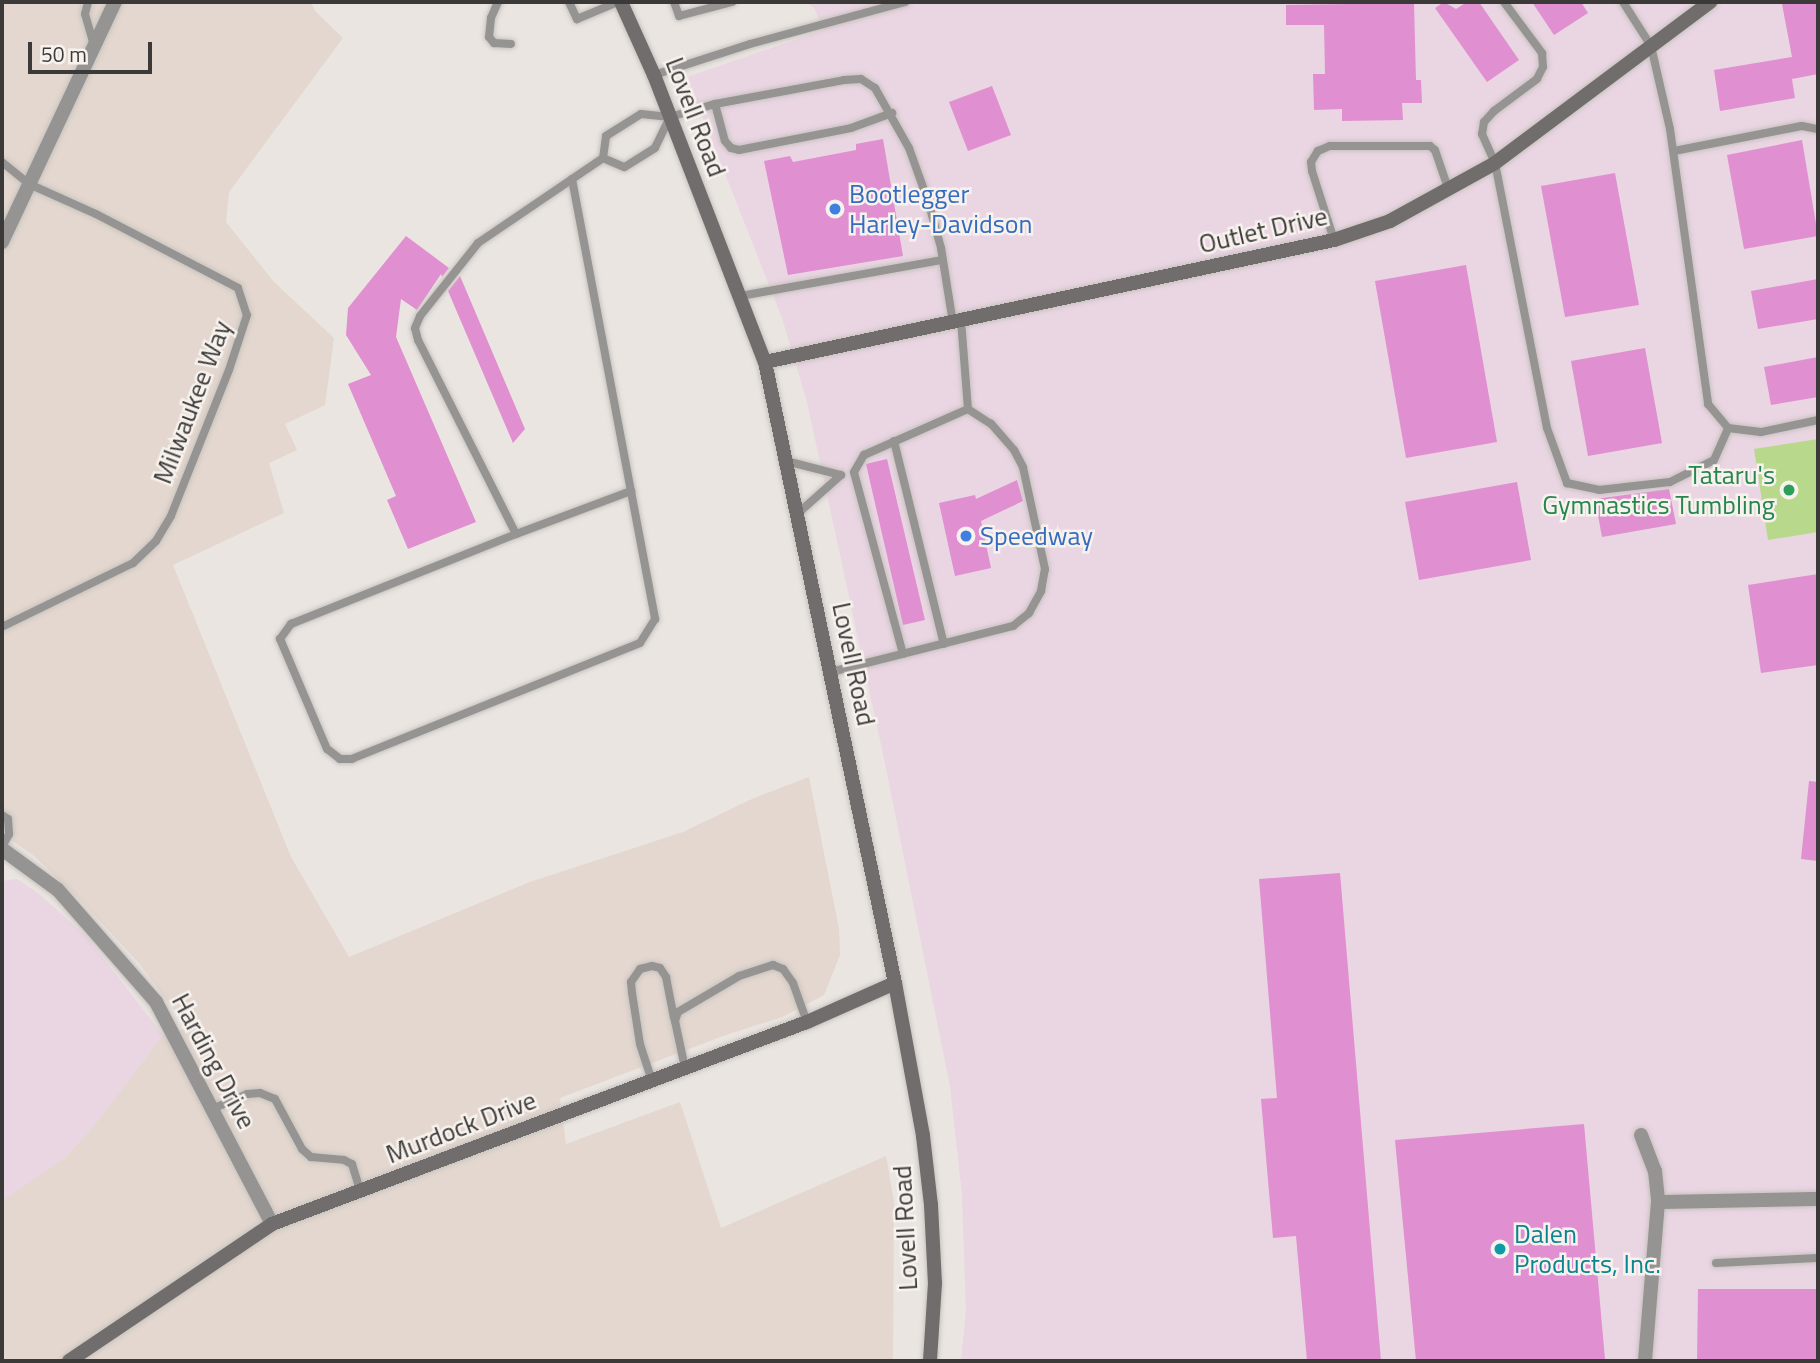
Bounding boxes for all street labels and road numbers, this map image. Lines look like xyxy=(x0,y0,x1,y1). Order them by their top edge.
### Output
street label: Lovell Road xyxy=(659,53,733,181)
street label: Outlet Drive xyxy=(1196,200,1330,260)
street label: Milwaukee Way xyxy=(147,316,237,488)
street label: Lovell Road xyxy=(826,600,882,728)
street label: Harding Drive xyxy=(165,988,263,1134)
street label: Murdock Drive xyxy=(382,1084,540,1170)
street label: Lovell Road xyxy=(886,1165,924,1291)

